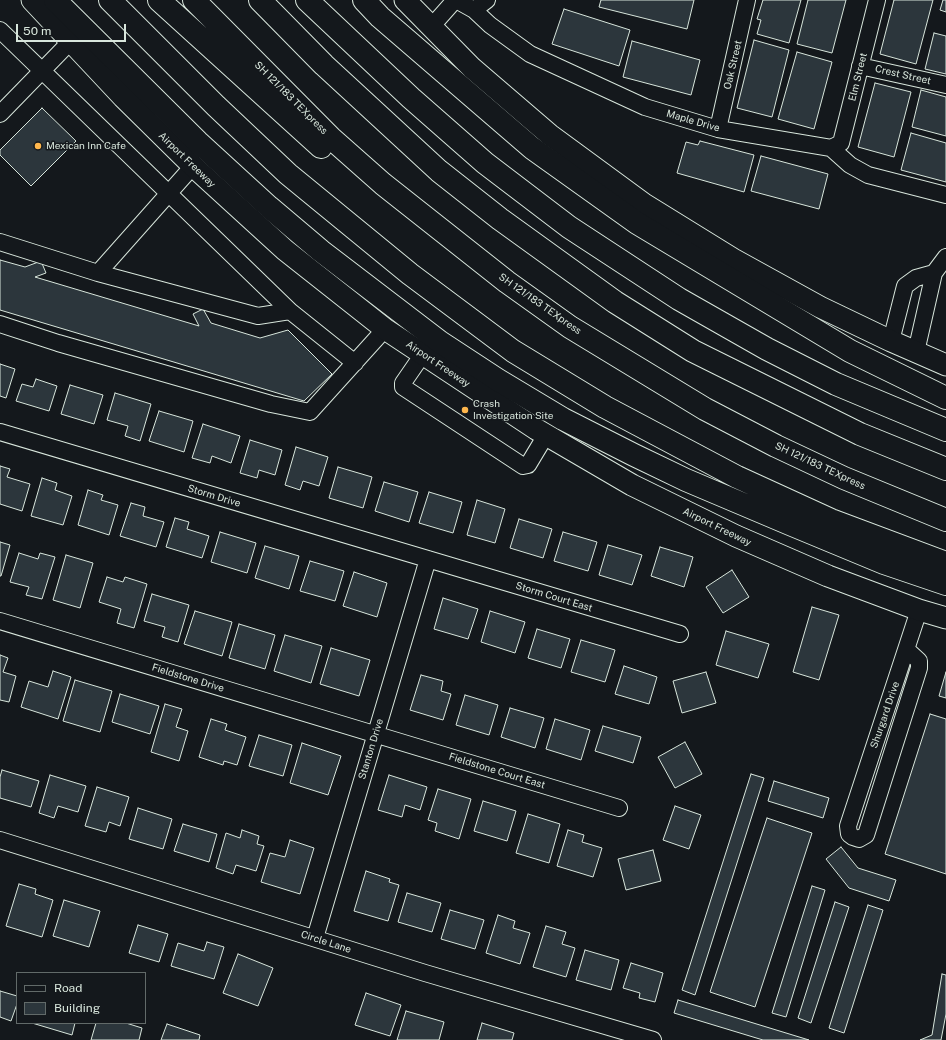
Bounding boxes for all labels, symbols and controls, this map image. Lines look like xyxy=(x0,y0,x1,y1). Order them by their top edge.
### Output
scale bar xyxy=(18,16,128,42)
text: 50 m xyxy=(23,24,51,38)
street label: Oak Street xyxy=(722,39,744,91)
street label: Elm Street xyxy=(846,52,870,102)
street label: SH 121/183 TEXpress xyxy=(252,59,330,137)
street label: Crest Street xyxy=(874,63,932,87)
street label: Maple Drive xyxy=(665,108,721,134)
street label: Airport Freeway xyxy=(156,130,218,190)
place label: Mexican Inn Cafe xyxy=(46,140,126,152)
marker: Mexican Inn Cafe xyxy=(33,141,43,151)
street label: SH 121/183 TEXpress xyxy=(496,271,584,337)
street label: Airport Freeway xyxy=(404,338,472,390)
place label: Crash Investigation Site xyxy=(473,398,554,422)
marker: Crash Investigation Site xyxy=(460,405,470,415)
street label: SH 121/183 TEXpress xyxy=(773,440,867,492)
street label: Storm Drive xyxy=(186,482,242,510)
street label: Airport Freeway xyxy=(681,505,753,549)
street label: Storm Court East xyxy=(514,580,594,614)
street label: Fieldstone Drive xyxy=(150,661,226,695)
street label: Shurgard Drive xyxy=(868,680,902,750)
street label: Stanton Drive xyxy=(356,717,386,781)
street label: Fieldstone Court East xyxy=(447,751,547,791)
street label: Circle Lane xyxy=(299,928,353,956)
legend xyxy=(16,972,146,1024)
text: Road xyxy=(54,981,82,995)
text: Building xyxy=(54,1001,100,1015)

